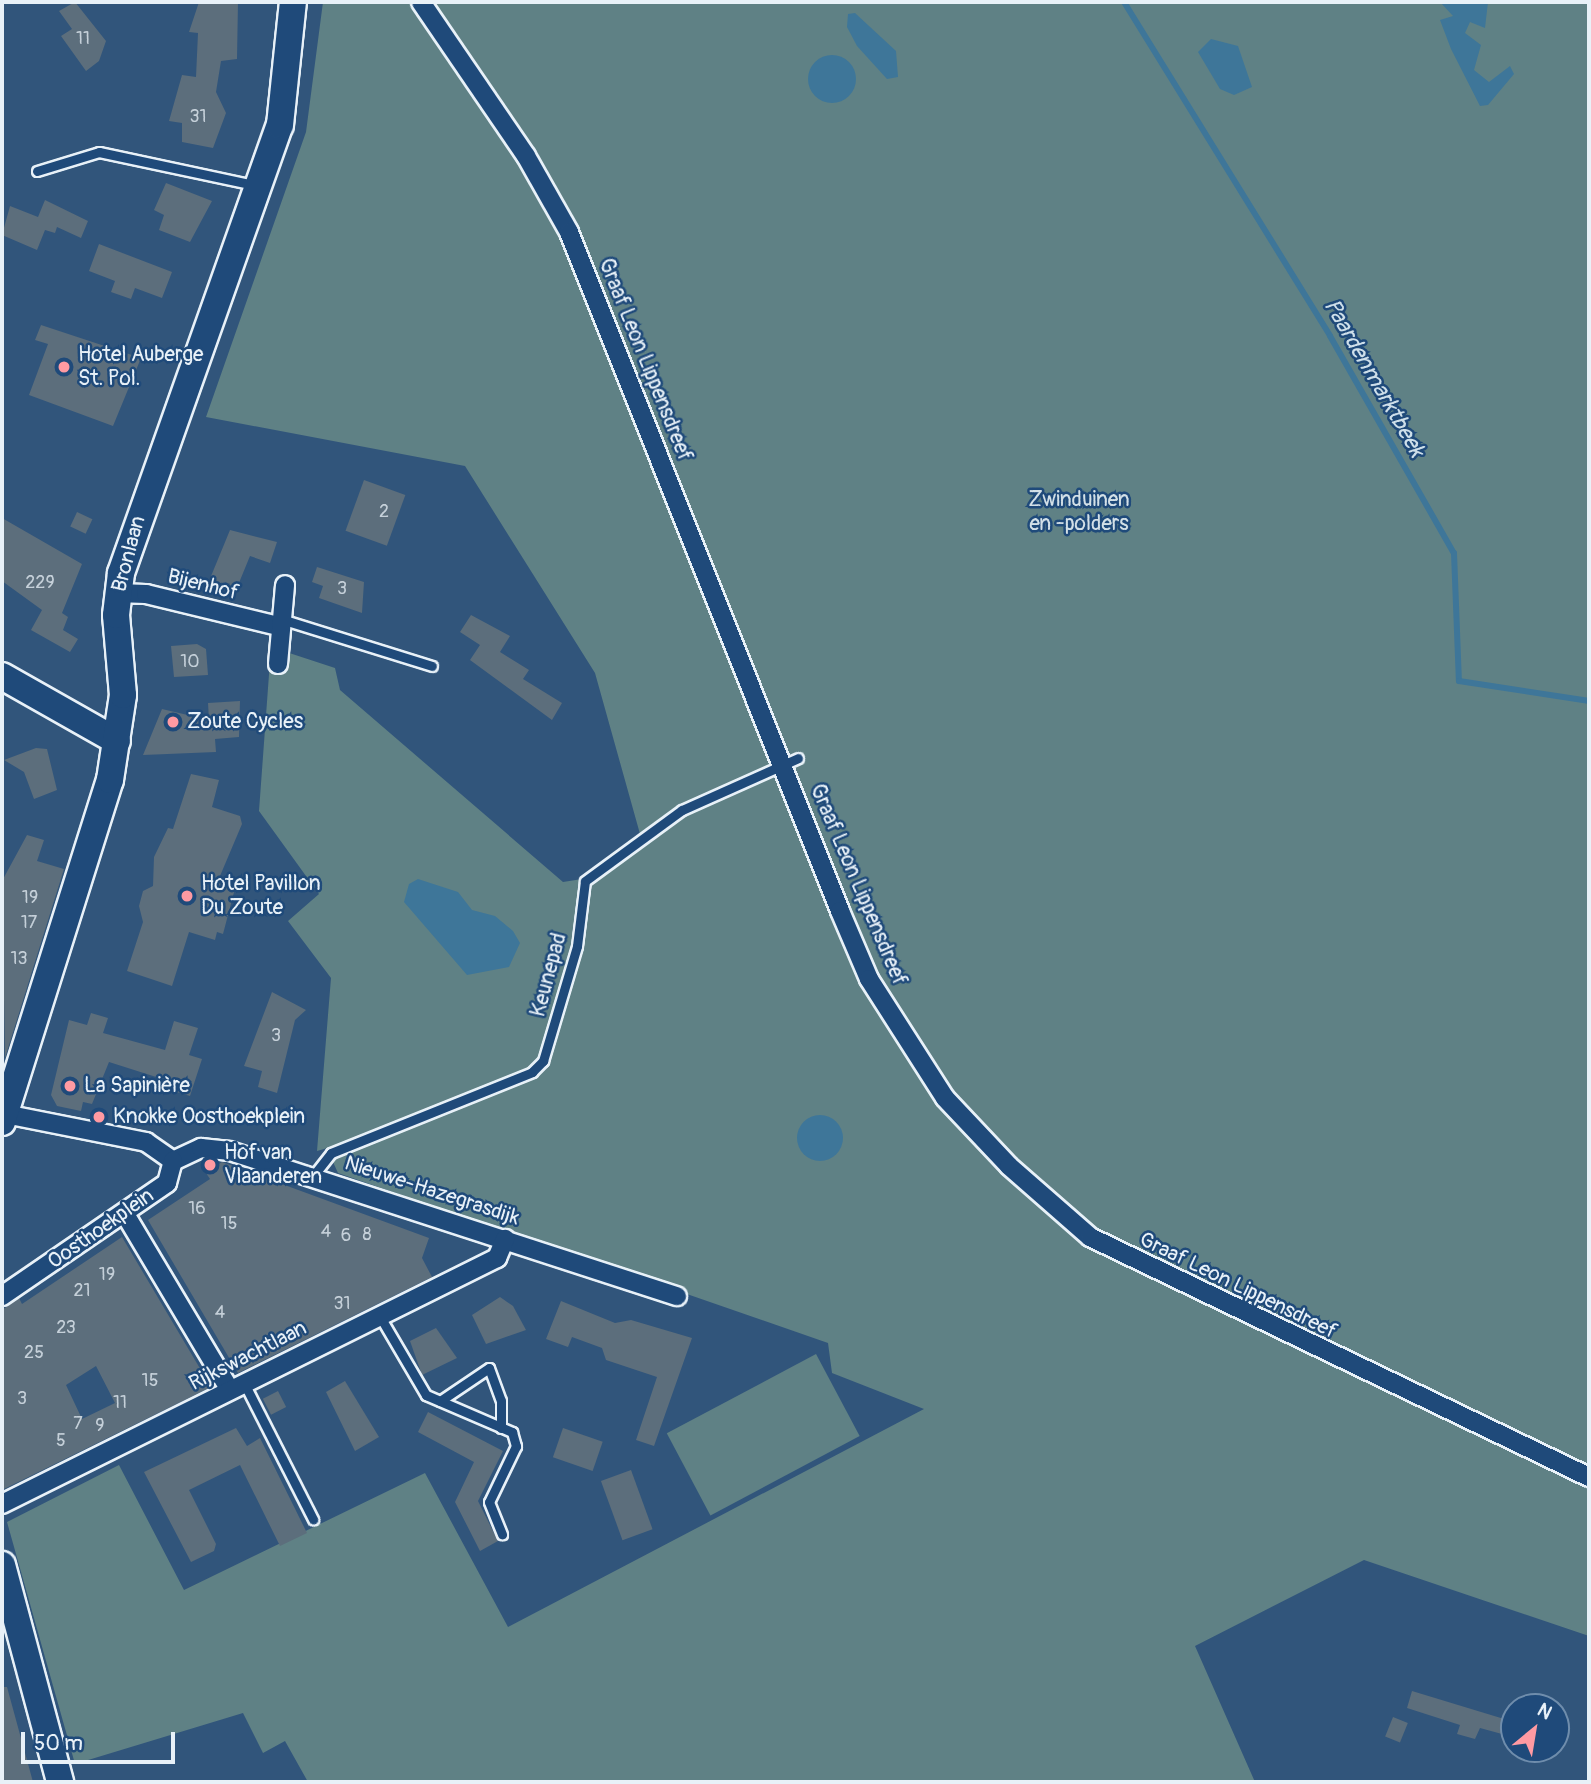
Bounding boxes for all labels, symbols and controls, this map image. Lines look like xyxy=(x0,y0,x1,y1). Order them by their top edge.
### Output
house number: 11 xyxy=(76,28,90,50)
house number: 31 xyxy=(189,106,207,128)
street label: Graaf Leon Lippensdreef xyxy=(593,255,697,465)
water label: Paardenmarktbeek xyxy=(1318,294,1430,462)
place label: Hotel Auberge St. Pol. xyxy=(78,342,203,392)
marker: Hotel Auberge St. Pol. xyxy=(56,359,72,375)
park label: Zwinduinen en -polders xyxy=(1028,487,1130,537)
house number: 2 xyxy=(379,501,389,523)
street label: Bronlaan xyxy=(107,513,151,595)
street label: Bijenhof xyxy=(165,564,241,606)
house number: 229 xyxy=(25,572,55,594)
house number: 3 xyxy=(337,578,347,600)
house number: 10 xyxy=(180,651,200,673)
place label: Zoute Cycles xyxy=(187,709,303,735)
marker: Zoute Cycles xyxy=(165,714,181,730)
street label: Graaf Leon Lippensdreef xyxy=(804,780,912,990)
place label: Hotel Pavillon Du Zoute xyxy=(201,871,321,921)
house number: 19 xyxy=(22,887,38,909)
marker: Hotel Pavillon Du Zoute xyxy=(179,888,195,904)
house number: 17 xyxy=(21,912,37,934)
street label: Keunepad xyxy=(526,930,572,1020)
house number: 13 xyxy=(10,948,28,970)
house number: 3 xyxy=(271,1025,281,1047)
place label: La Sapinière xyxy=(84,1073,190,1099)
marker: La Sapinière xyxy=(62,1078,78,1094)
place label: Knokke Oosthoekplein xyxy=(113,1104,305,1130)
marker: Knokke Oosthoekplein xyxy=(91,1109,107,1125)
place label: Hof van Vlaanderen xyxy=(224,1140,322,1190)
street label: Nieuwe-Hazegrasdijk xyxy=(341,1151,523,1231)
marker: Hof van Vlaanderen xyxy=(202,1157,218,1173)
street label: Oosthoekplein xyxy=(43,1183,159,1275)
house number: 16 xyxy=(188,1198,206,1220)
house number: 15 xyxy=(221,1213,237,1235)
house number: 4 xyxy=(321,1221,331,1243)
house number: 8 xyxy=(362,1224,372,1246)
house number: 6 xyxy=(341,1225,351,1247)
street label: Graaf Leon Lippensdreef xyxy=(1135,1227,1341,1345)
house number: 19 xyxy=(99,1264,115,1286)
house number: 21 xyxy=(73,1280,91,1302)
house number: 31 xyxy=(333,1293,351,1315)
house number: 4 xyxy=(215,1302,225,1324)
street label: Rijkswachtlaan xyxy=(185,1316,311,1396)
house number: 23 xyxy=(56,1317,76,1339)
house number: 25 xyxy=(24,1342,44,1364)
house number: 15 xyxy=(142,1370,158,1392)
house number: 3 xyxy=(17,1388,27,1410)
house number: 11 xyxy=(113,1392,127,1414)
house number: 7 xyxy=(73,1413,83,1435)
house number: 9 xyxy=(95,1415,105,1437)
house number: 5 xyxy=(56,1430,66,1452)
north arrow xyxy=(1500,1693,1570,1763)
text: N xyxy=(1533,1698,1556,1725)
scale bar xyxy=(24,1718,178,1762)
text: 50 m xyxy=(34,1730,83,1757)

